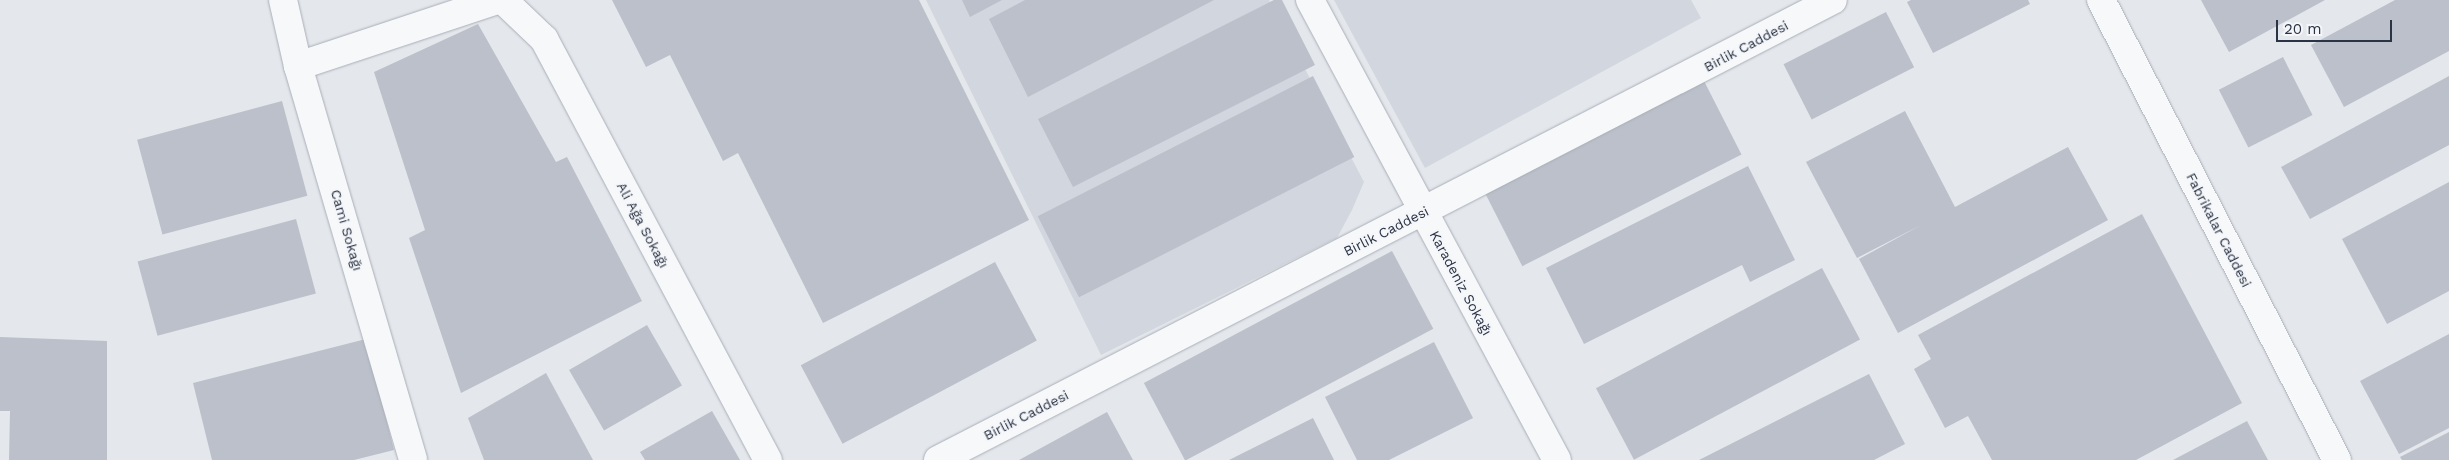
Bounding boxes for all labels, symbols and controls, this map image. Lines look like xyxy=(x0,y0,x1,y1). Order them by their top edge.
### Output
scale bar xyxy=(2279,10,2395,42)
street label: Birlik Caddesi xyxy=(1701,17,1791,75)
text: 20 m xyxy=(2284,20,2322,38)
street label: Fabrikalar Caddesi xyxy=(2183,170,2255,290)
street label: Ali Ağa Sokağı xyxy=(613,179,673,271)
street label: Cami Sokağı xyxy=(327,187,367,273)
street label: Birlik Caddesi xyxy=(1341,202,1431,260)
street label: Karadeniz Sokağı xyxy=(1426,228,1496,338)
street label: Birlik Caddesi xyxy=(981,386,1071,444)

